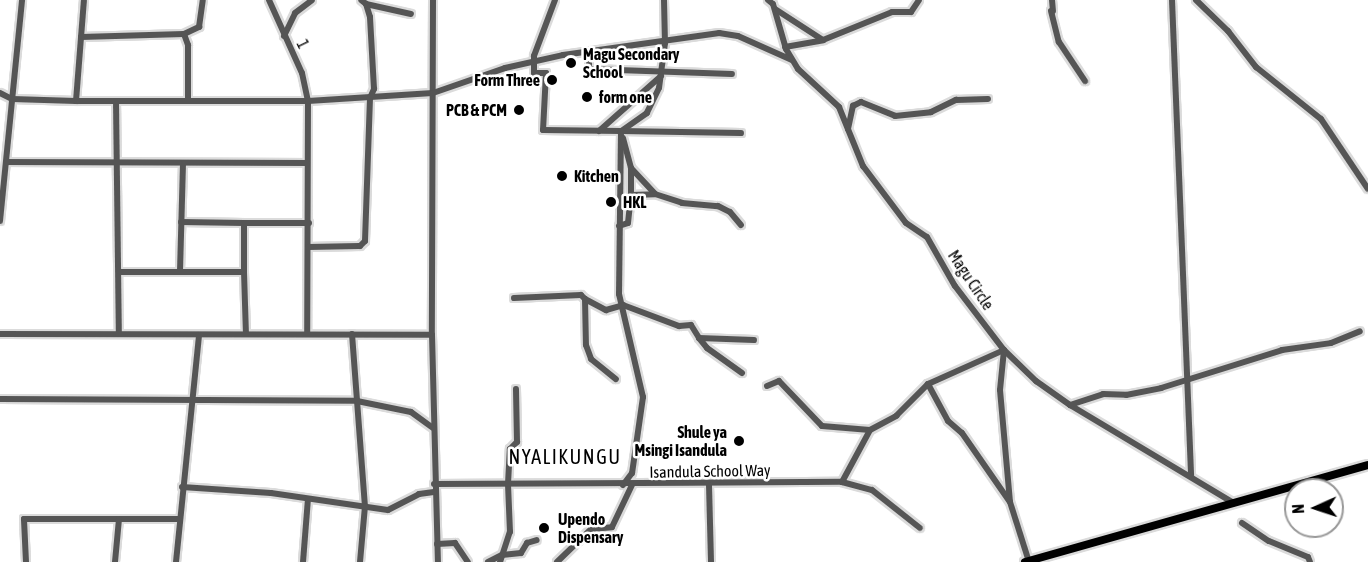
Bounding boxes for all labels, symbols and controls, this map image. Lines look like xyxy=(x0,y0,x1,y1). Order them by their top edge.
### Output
street label: 1 xyxy=(293,36,313,52)
place label: Magu Secondary School xyxy=(583,44,679,82)
marker: Magu Secondary School xyxy=(564,56,578,70)
place label: Form Three xyxy=(474,70,540,90)
marker: Form Three xyxy=(545,73,559,87)
place label: form one xyxy=(599,87,652,107)
marker: form one xyxy=(580,90,594,104)
place label: PCB & PCM xyxy=(446,100,507,120)
marker: PCB & PCM xyxy=(512,103,526,117)
place label: Kitchen xyxy=(574,166,619,186)
marker: Kitchen xyxy=(555,169,569,183)
place label: HKL xyxy=(623,192,646,212)
marker: HKL xyxy=(604,195,618,209)
street label: Magu Circle xyxy=(944,247,998,313)
place label: Shule ya Msingi Isandula xyxy=(635,422,727,460)
marker: Shule ya Msingi Isandula xyxy=(732,434,746,448)
district label: NYALIKUNGU xyxy=(508,444,622,468)
street label: Isandula School Way xyxy=(649,460,771,482)
north arrow xyxy=(1284,478,1344,538)
text: N xyxy=(1289,504,1307,514)
place label: Upendo Dispensary xyxy=(558,509,623,547)
marker: Upendo Dispensary xyxy=(535,519,553,537)

